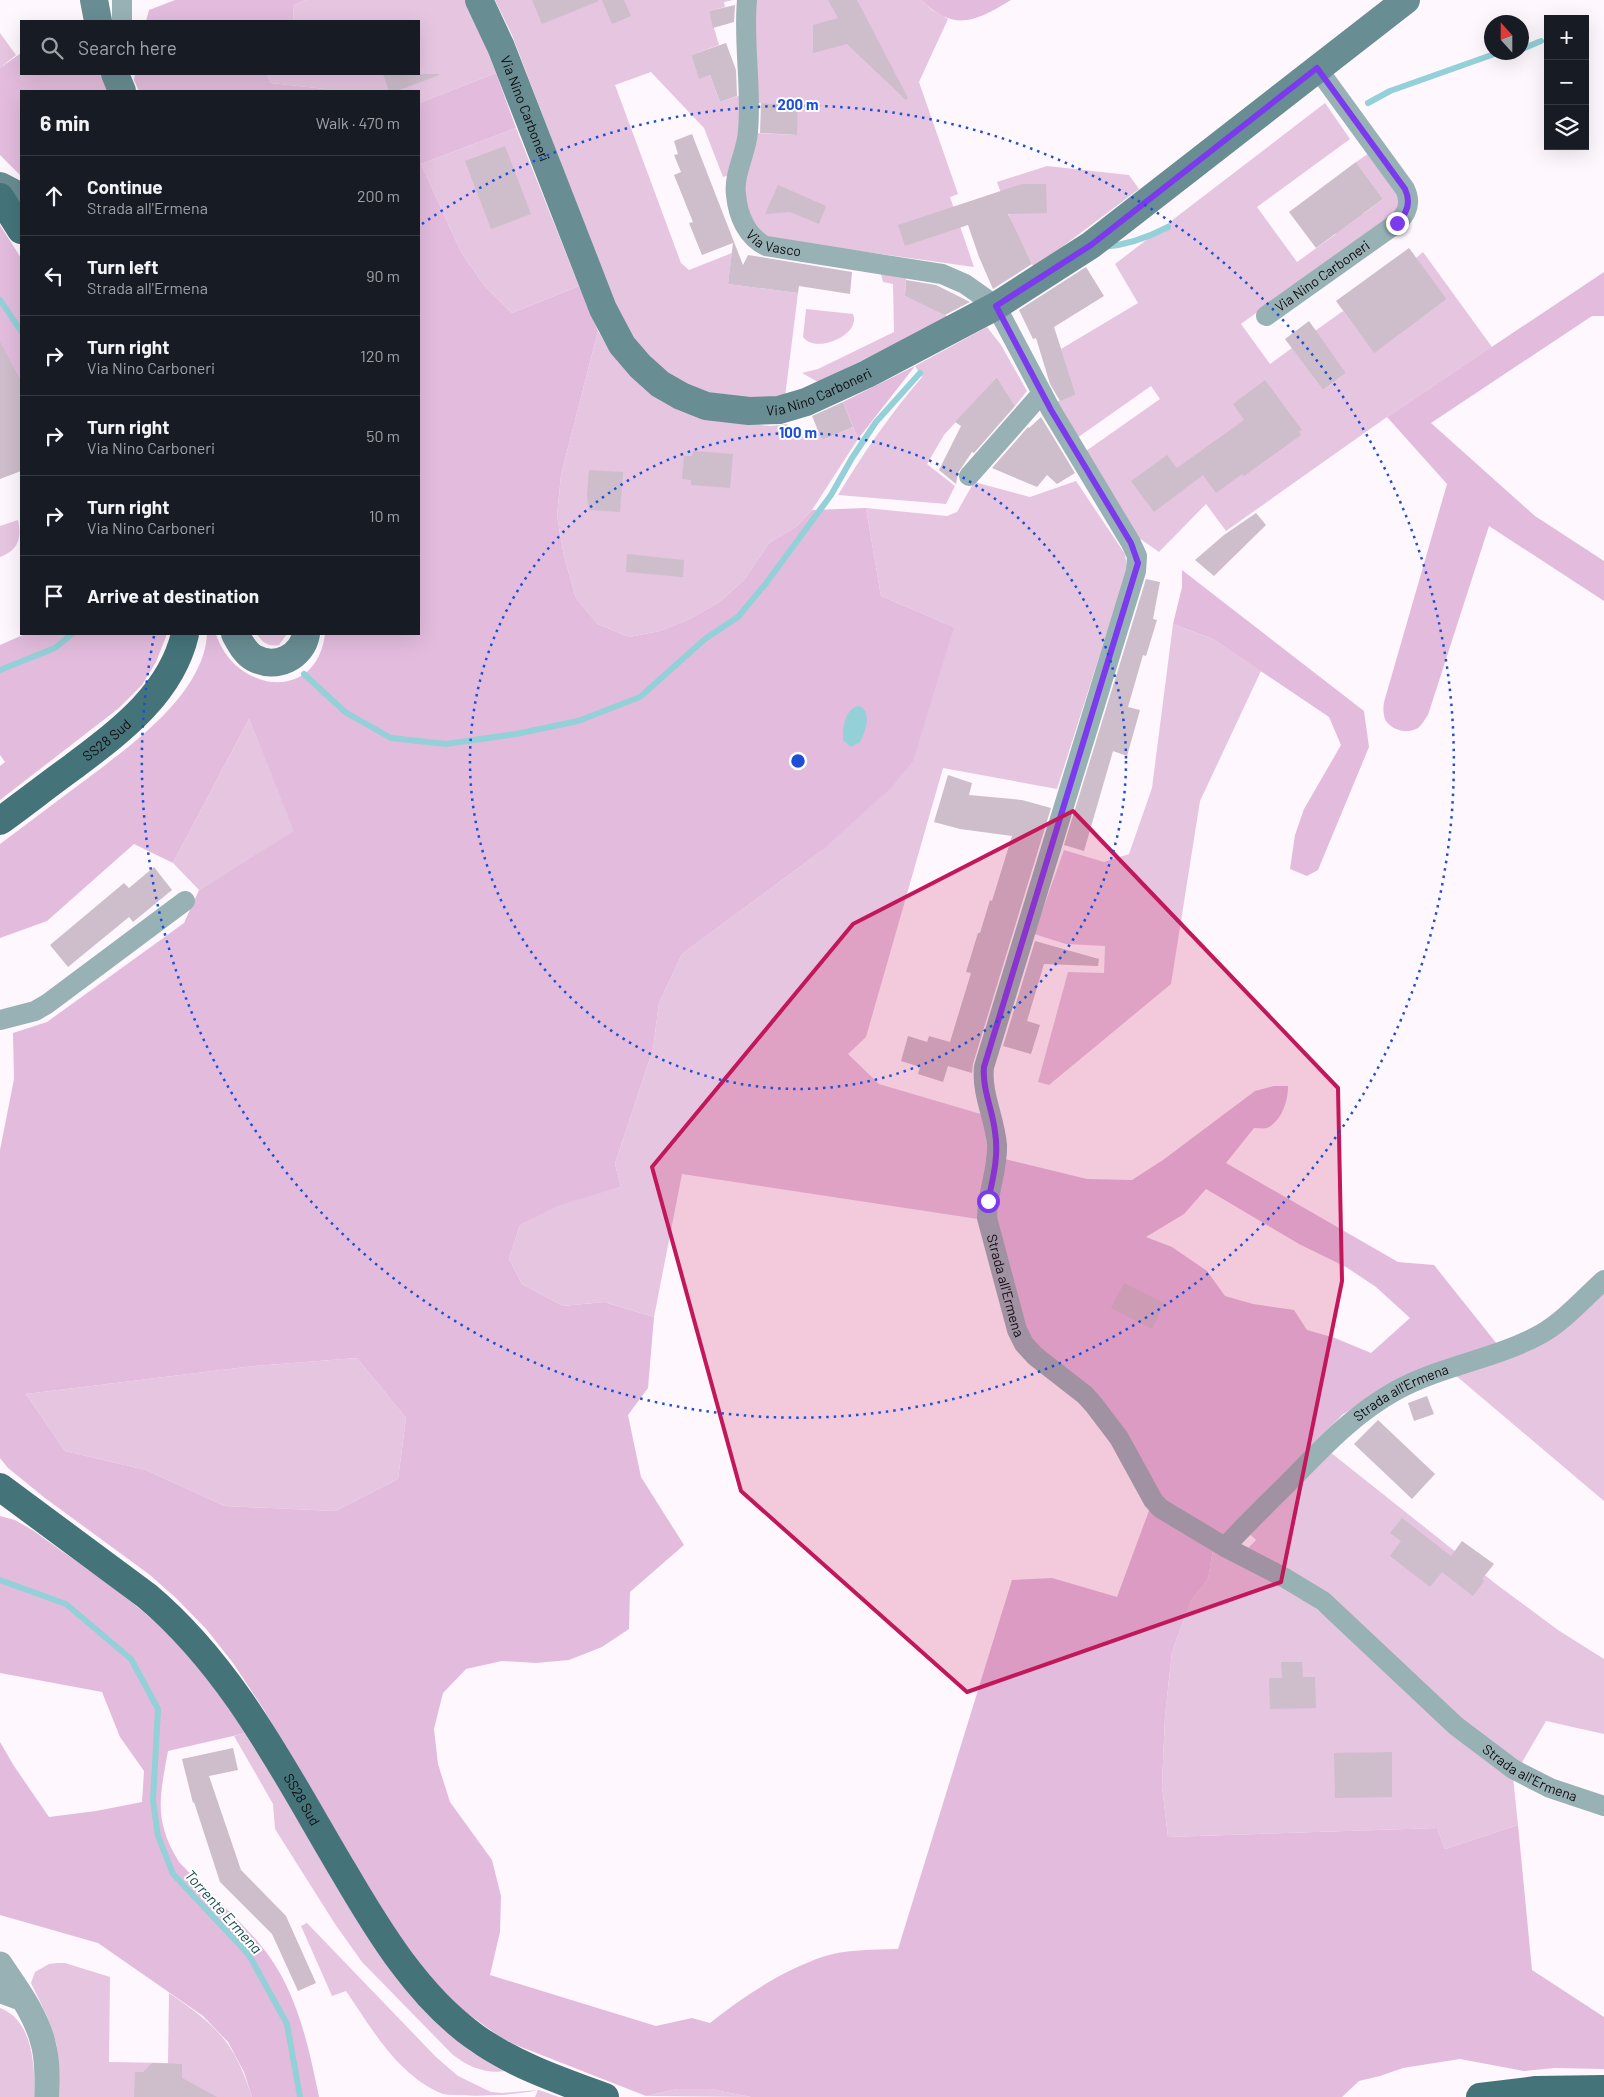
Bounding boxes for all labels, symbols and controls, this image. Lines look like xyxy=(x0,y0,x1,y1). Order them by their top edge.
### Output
north arrow xyxy=(1484,15,1529,60)
map controls xyxy=(1544,15,1589,150)
button: + xyxy=(1544,15,1589,60)
search box xyxy=(20,20,420,75)
icon: search xyxy=(38,34,66,62)
text: Search here xyxy=(78,36,177,59)
street label: Via Nino Carboneri xyxy=(497,53,554,164)
button: − xyxy=(1544,60,1589,105)
text: 200 m xyxy=(777,95,819,113)
button: layers xyxy=(1544,105,1589,150)
text: 6 min xyxy=(40,110,90,135)
text: Walk · 470 m xyxy=(316,113,400,132)
text: Continue xyxy=(87,175,163,198)
icon: ahead xyxy=(40,182,68,210)
text: 200 m xyxy=(357,186,400,205)
text: Strada all'Ermena xyxy=(87,198,208,217)
route end xyxy=(1386,212,1409,235)
street label: Via Vasco xyxy=(743,226,803,259)
street label: Via Nino Carboneri xyxy=(1271,236,1373,315)
text: Turn left xyxy=(87,255,158,278)
icon: left xyxy=(40,262,68,290)
text: 90 m xyxy=(366,266,400,285)
text: Strada all'Ermena xyxy=(87,278,208,297)
text: Turn right xyxy=(87,335,169,358)
icon: right xyxy=(40,342,68,370)
text: 120 m xyxy=(360,346,400,365)
text: Via Nino Carboneri xyxy=(87,358,215,377)
street label: Via Nino Carboneri xyxy=(766,364,874,418)
text: Turn right xyxy=(87,415,169,438)
icon: right xyxy=(40,422,68,450)
text: 100 m xyxy=(779,423,817,441)
text: 50 m xyxy=(366,426,400,445)
text: Via Nino Carboneri xyxy=(87,438,215,457)
text: Turn right xyxy=(87,495,169,518)
icon: right xyxy=(40,502,68,530)
text: 10 m xyxy=(369,506,400,525)
text: Via Nino Carboneri xyxy=(87,518,215,537)
icon: arrive xyxy=(40,582,68,610)
text: Arrive at destination xyxy=(87,584,259,607)
street label: SS28 Sud xyxy=(79,715,134,764)
centre of rings xyxy=(789,752,807,770)
route start xyxy=(977,1190,1000,1213)
street label: Strada all'Ermena xyxy=(984,1232,1028,1340)
street label: Strada all'Ermena xyxy=(1350,1360,1451,1425)
street label: Strada all'Ermena xyxy=(1479,1740,1580,1804)
street label: SS28 Sud xyxy=(280,1770,324,1828)
water label: Torrente Ermena xyxy=(181,1866,266,1957)

